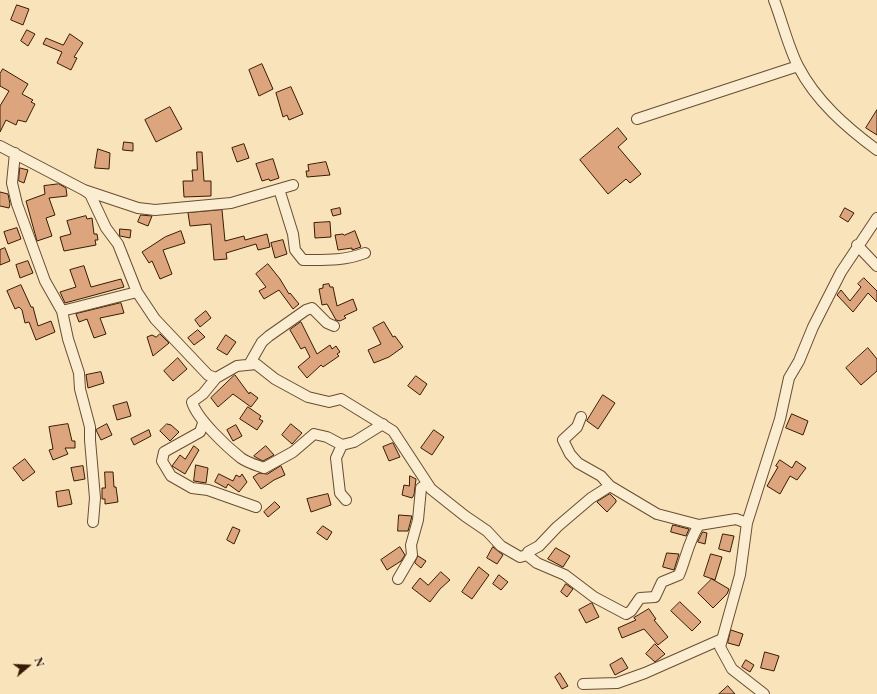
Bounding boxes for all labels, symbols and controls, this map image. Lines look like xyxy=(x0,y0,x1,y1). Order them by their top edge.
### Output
north arrow xyxy=(8,646,48,686)
text: N xyxy=(31,656,47,669)

